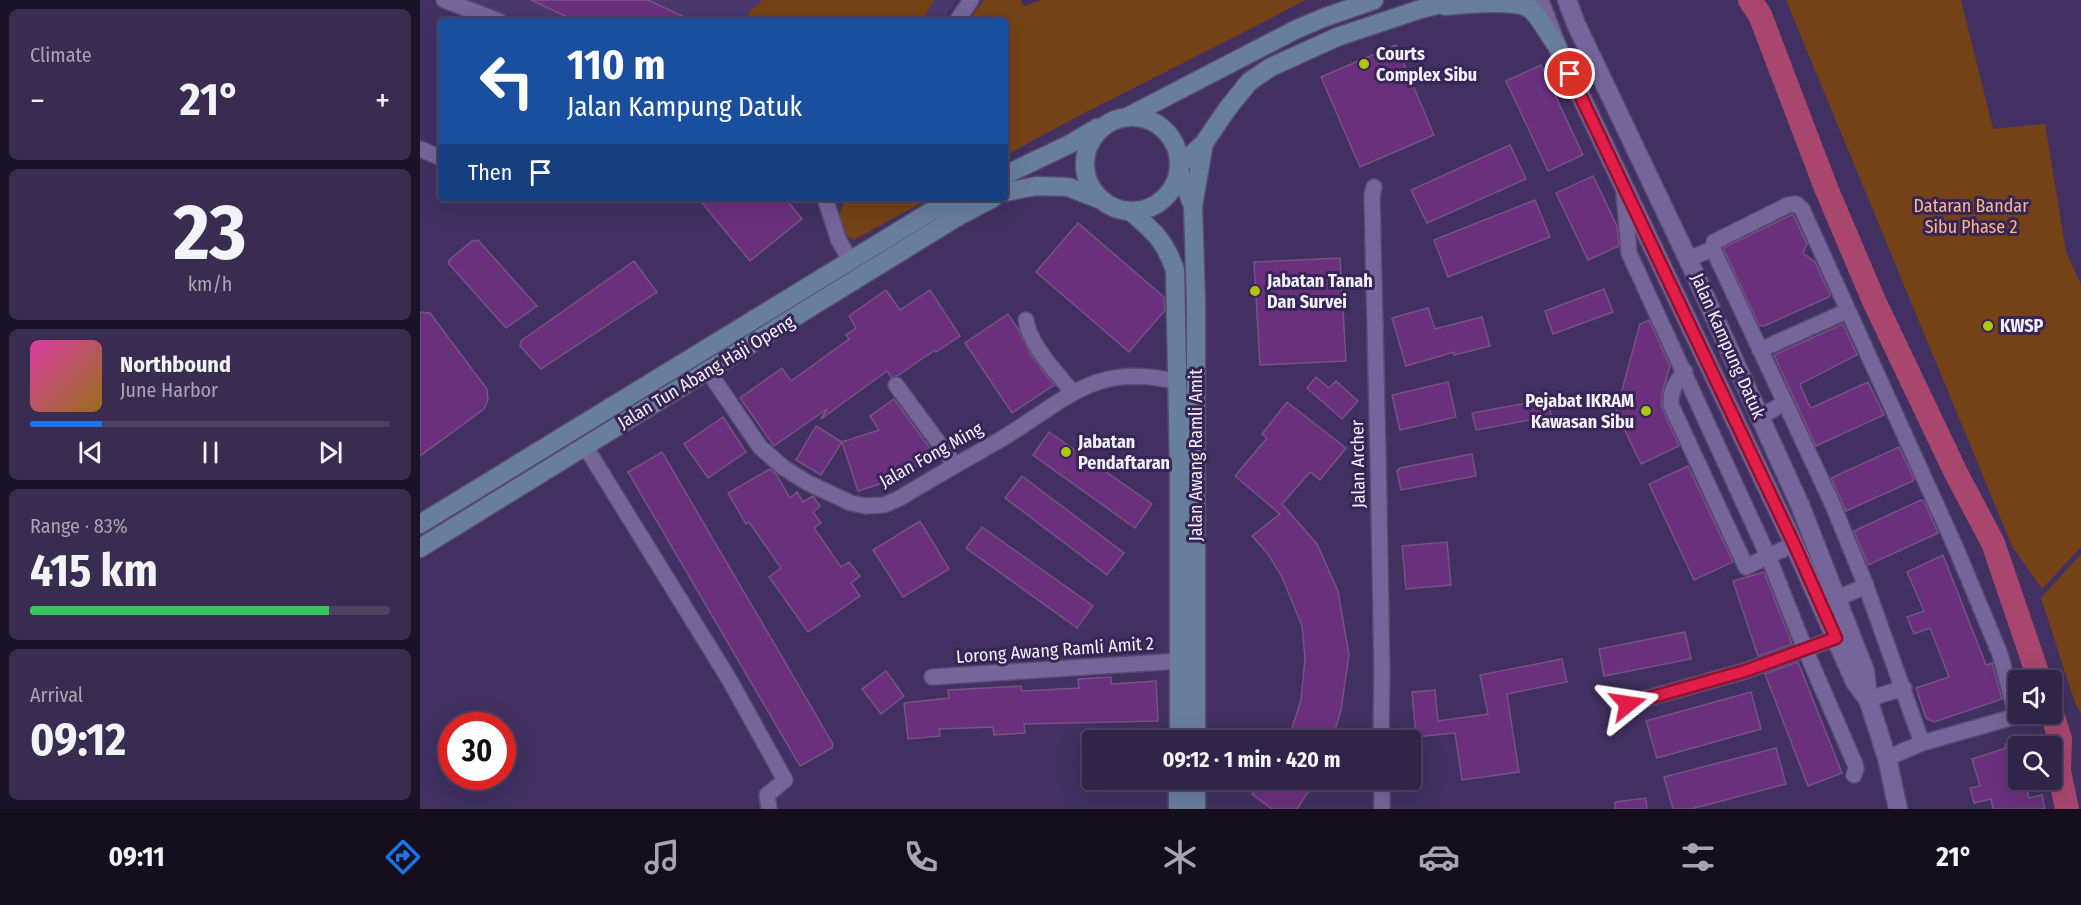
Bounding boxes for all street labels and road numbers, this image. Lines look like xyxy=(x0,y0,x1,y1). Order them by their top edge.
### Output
street label: Jalan Kampung Datuk xyxy=(1686,270,1770,423)
street label: Jalan Tun Abang Haji Openg xyxy=(614,310,799,433)
street label: Jalan Awang Ramli Amit xyxy=(1185,369,1207,541)
street label: Jalan Fong Ming xyxy=(875,417,987,492)
street label: Jalan Archer xyxy=(1346,419,1370,508)
street label: Lorong Awang Ramli Amit 2 xyxy=(955,632,1155,668)

